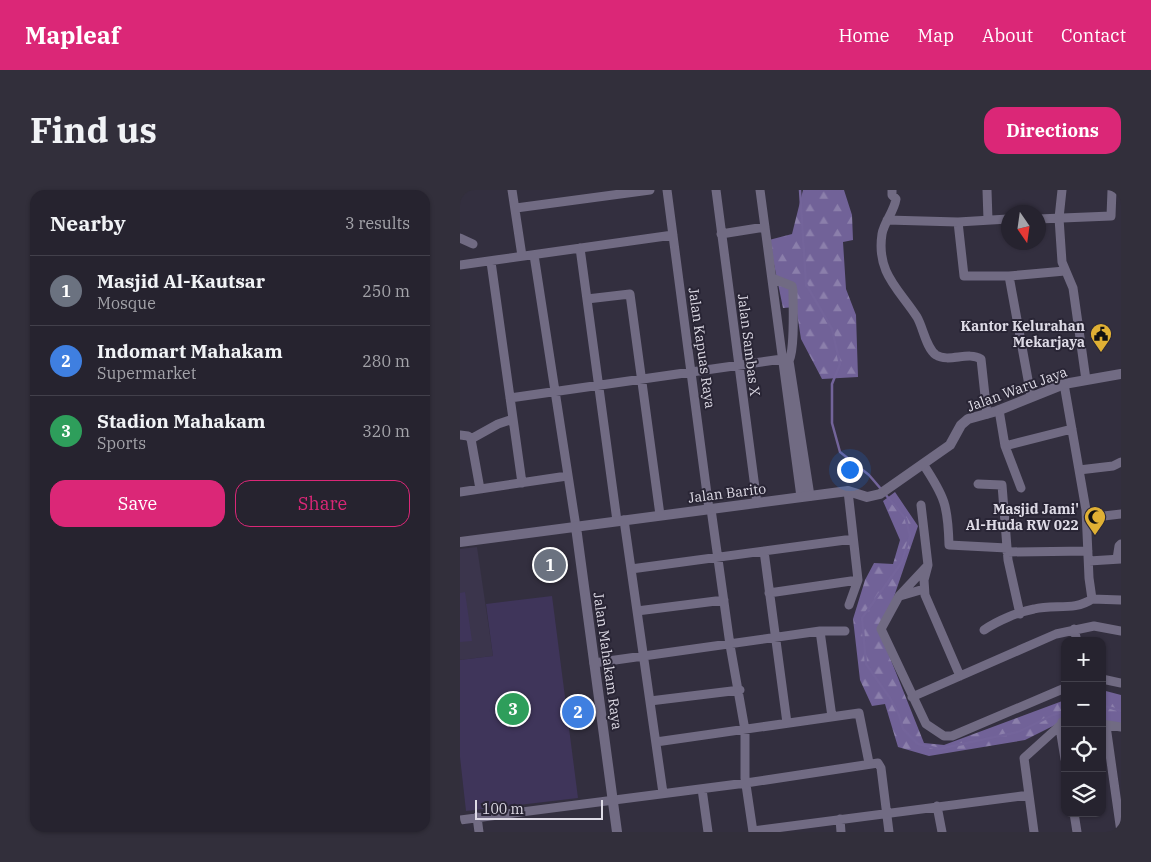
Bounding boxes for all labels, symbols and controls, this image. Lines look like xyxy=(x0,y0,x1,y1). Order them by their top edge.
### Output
text: Mapleaf xyxy=(25,19,120,51)
text: Home xyxy=(838,24,890,47)
text: Map xyxy=(918,24,954,47)
text: About xyxy=(982,24,1033,47)
text: Contact xyxy=(1061,24,1126,47)
text: Find us xyxy=(30,107,157,153)
button: Directions xyxy=(984,107,1121,154)
north arrow xyxy=(1001,205,1046,250)
text: Nearby xyxy=(50,209,126,237)
text: 3 results xyxy=(345,213,410,233)
text: Masjid Al-Kautsar xyxy=(97,269,265,293)
text: 1 xyxy=(61,281,71,301)
text: 250 m xyxy=(362,281,410,301)
street label: Jalan Kapuas Raya xyxy=(685,286,719,410)
text: Mosque xyxy=(97,293,156,313)
street label: Jalan Sambas X xyxy=(734,293,764,398)
place label: Kantor Kelurahan Mekarjaya xyxy=(960,317,1085,351)
public building icon: Kantor Kelurahan Mekarjaya xyxy=(1089,322,1113,353)
text: Indomart Mahakam xyxy=(97,339,283,363)
text: 2 xyxy=(61,351,71,371)
text: 280 m xyxy=(362,351,410,371)
street label: Jalan Waru Jaya xyxy=(964,362,1070,416)
text: Supermarket xyxy=(97,363,196,383)
text: Stadion Mahakam xyxy=(97,409,266,433)
text: 3 xyxy=(61,421,71,441)
text: 320 m xyxy=(362,421,410,441)
text: Sports xyxy=(97,433,146,453)
your location xyxy=(837,457,863,483)
street label: Jalan Barito xyxy=(687,479,767,507)
button: Save xyxy=(50,480,225,527)
button: Share xyxy=(235,480,410,527)
place label: Masjid Jami' Al-Huda RW 022 xyxy=(966,500,1079,534)
mosque icon: Masjid Jami' Al-Huda RW 022 xyxy=(1083,505,1107,536)
pin: 1 xyxy=(534,546,566,584)
street label: Jalan Mahakam Raya xyxy=(589,591,627,731)
map controls xyxy=(1061,637,1106,817)
button: + xyxy=(1061,637,1106,682)
button: − xyxy=(1061,682,1106,727)
pin: 3 xyxy=(497,690,529,728)
pin: 2 xyxy=(562,693,594,731)
button: locate xyxy=(1061,727,1106,772)
button: layers xyxy=(1061,772,1106,817)
scale bar xyxy=(475,797,602,820)
text: 100 m xyxy=(482,800,524,818)

